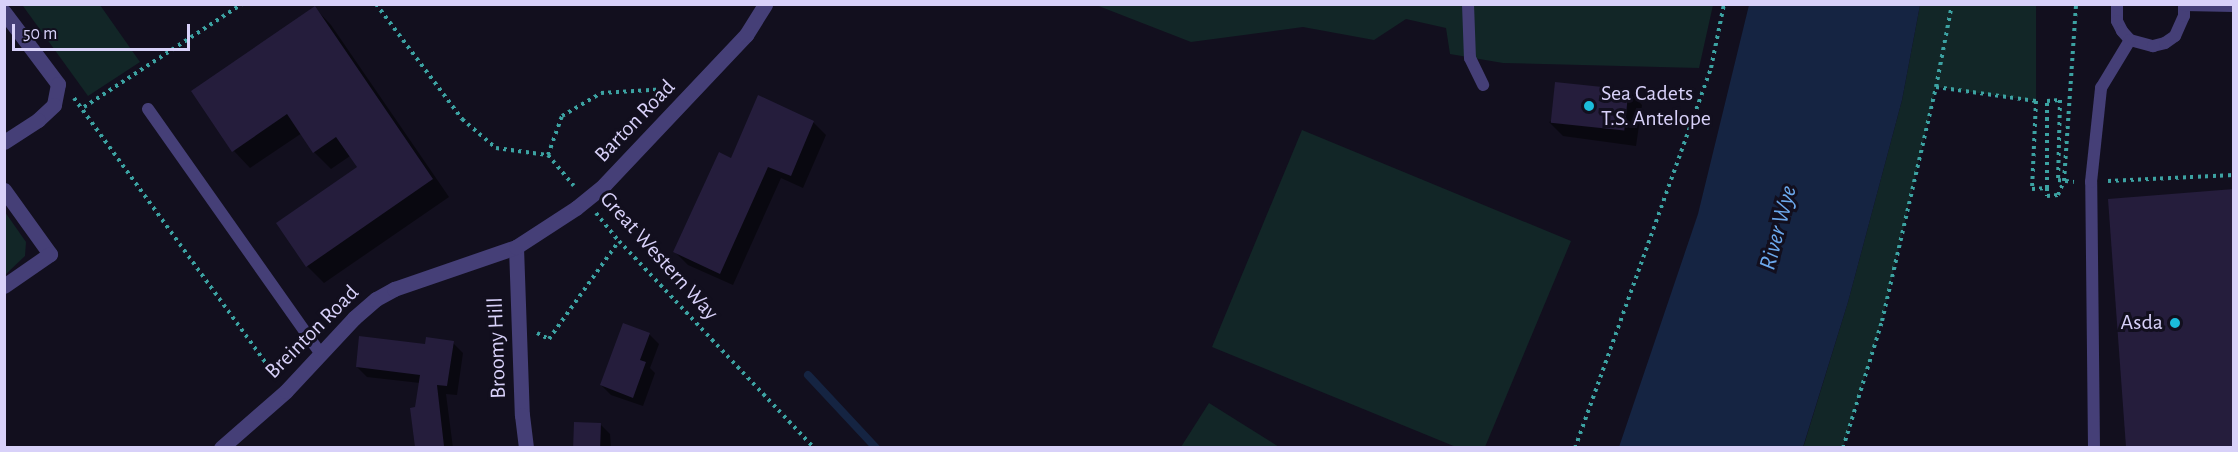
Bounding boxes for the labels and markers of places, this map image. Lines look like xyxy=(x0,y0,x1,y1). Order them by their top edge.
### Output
place label: Sea Cadets T.S. Antelope xyxy=(1601,80,1711,132)
marker: Sea Cadets T.S. Antelope xyxy=(1582,99,1596,113)
place label: Asda xyxy=(2121,310,2163,336)
marker: Asda xyxy=(2168,316,2182,330)

